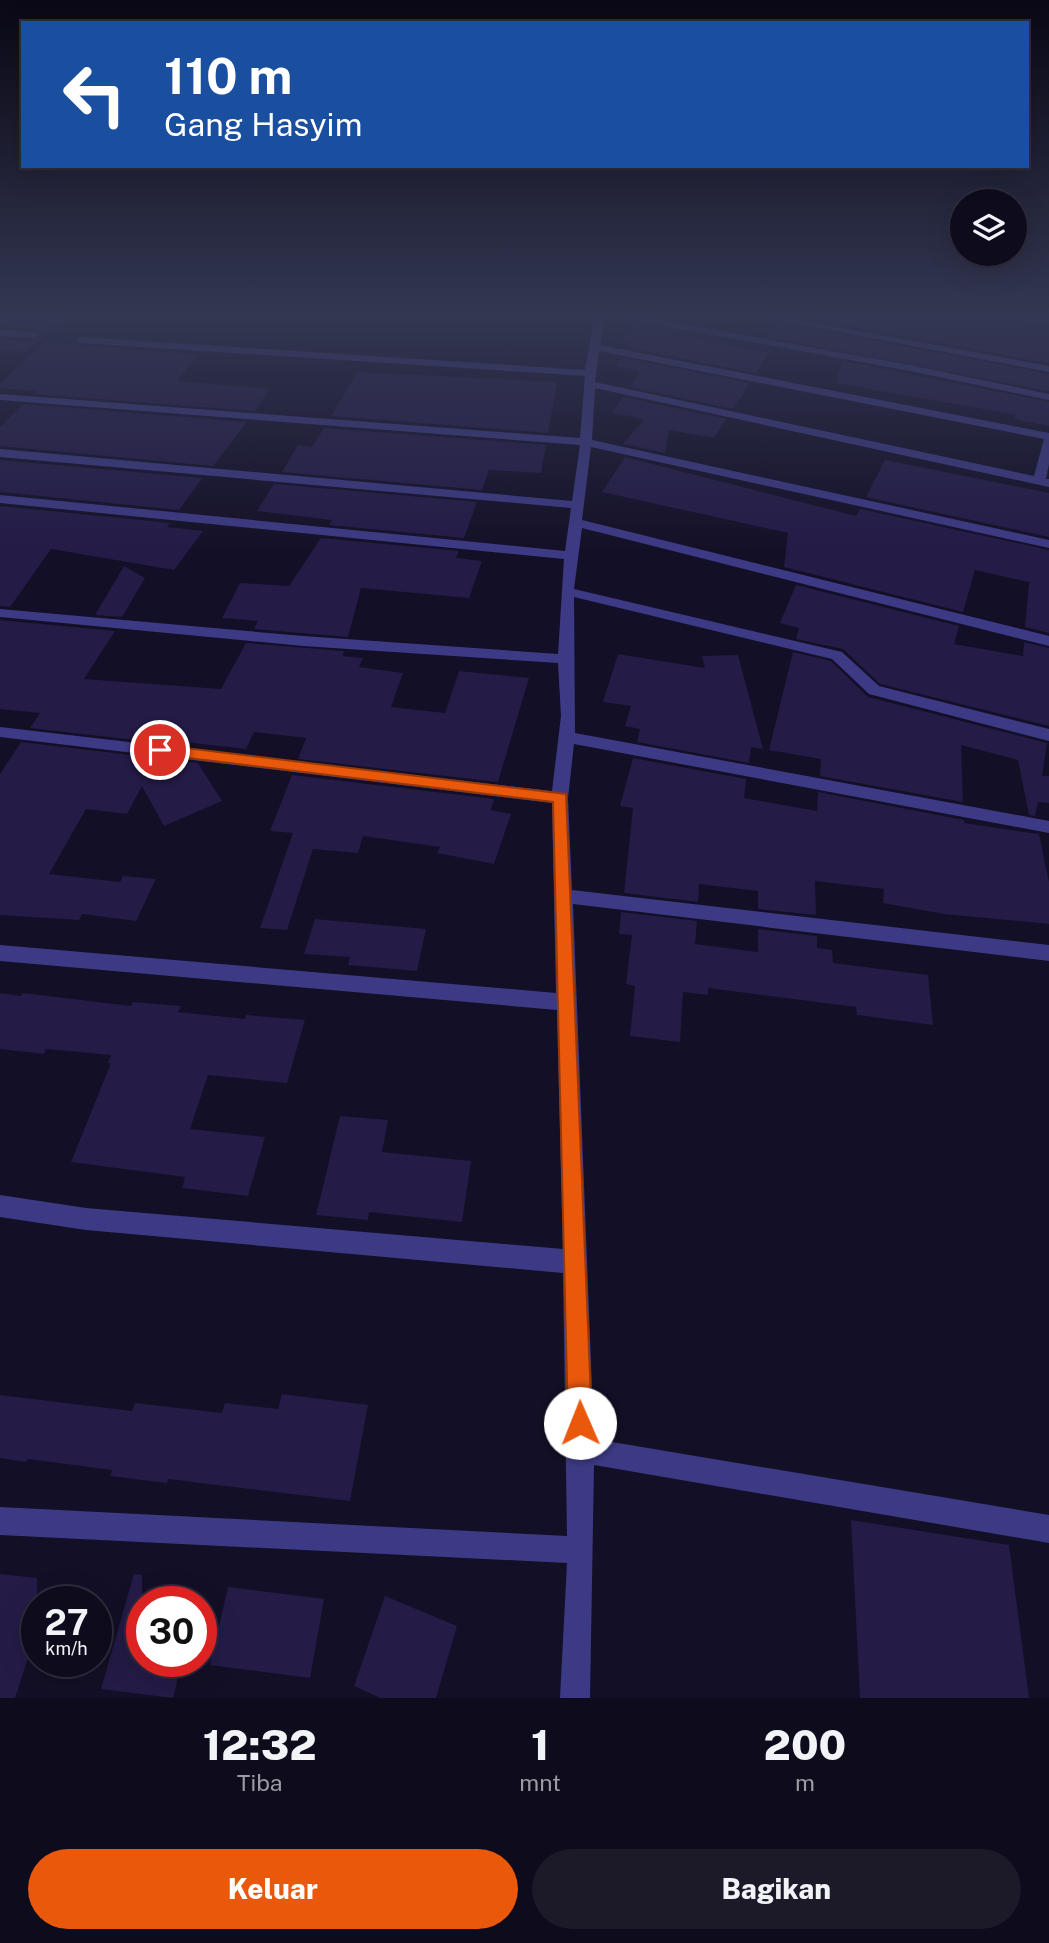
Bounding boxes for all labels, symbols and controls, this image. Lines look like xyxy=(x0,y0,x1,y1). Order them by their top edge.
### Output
text: 110 m xyxy=(164,47,292,105)
icon: left xyxy=(49,49,140,140)
text: Gang Hasyim xyxy=(164,106,362,143)
map controls xyxy=(950,189,1027,266)
button: layers xyxy=(950,189,1027,266)
pin xyxy=(130,720,190,780)
icon: arrive xyxy=(141,731,179,769)
position arrow xyxy=(543,1386,617,1460)
speed limit sign: 30 xyxy=(126,1586,217,1677)
text: 27 xyxy=(44,1602,89,1643)
text: km/h xyxy=(45,1638,88,1659)
text: 12:32 xyxy=(203,1720,317,1769)
text: 1 xyxy=(531,1720,549,1769)
text: 200 xyxy=(764,1720,846,1769)
text: Tiba xyxy=(237,1769,283,1796)
text: mnt xyxy=(519,1769,561,1796)
text: m xyxy=(795,1769,815,1796)
button: Keluar xyxy=(28,1849,518,1929)
button: Bagikan xyxy=(532,1849,1021,1929)

